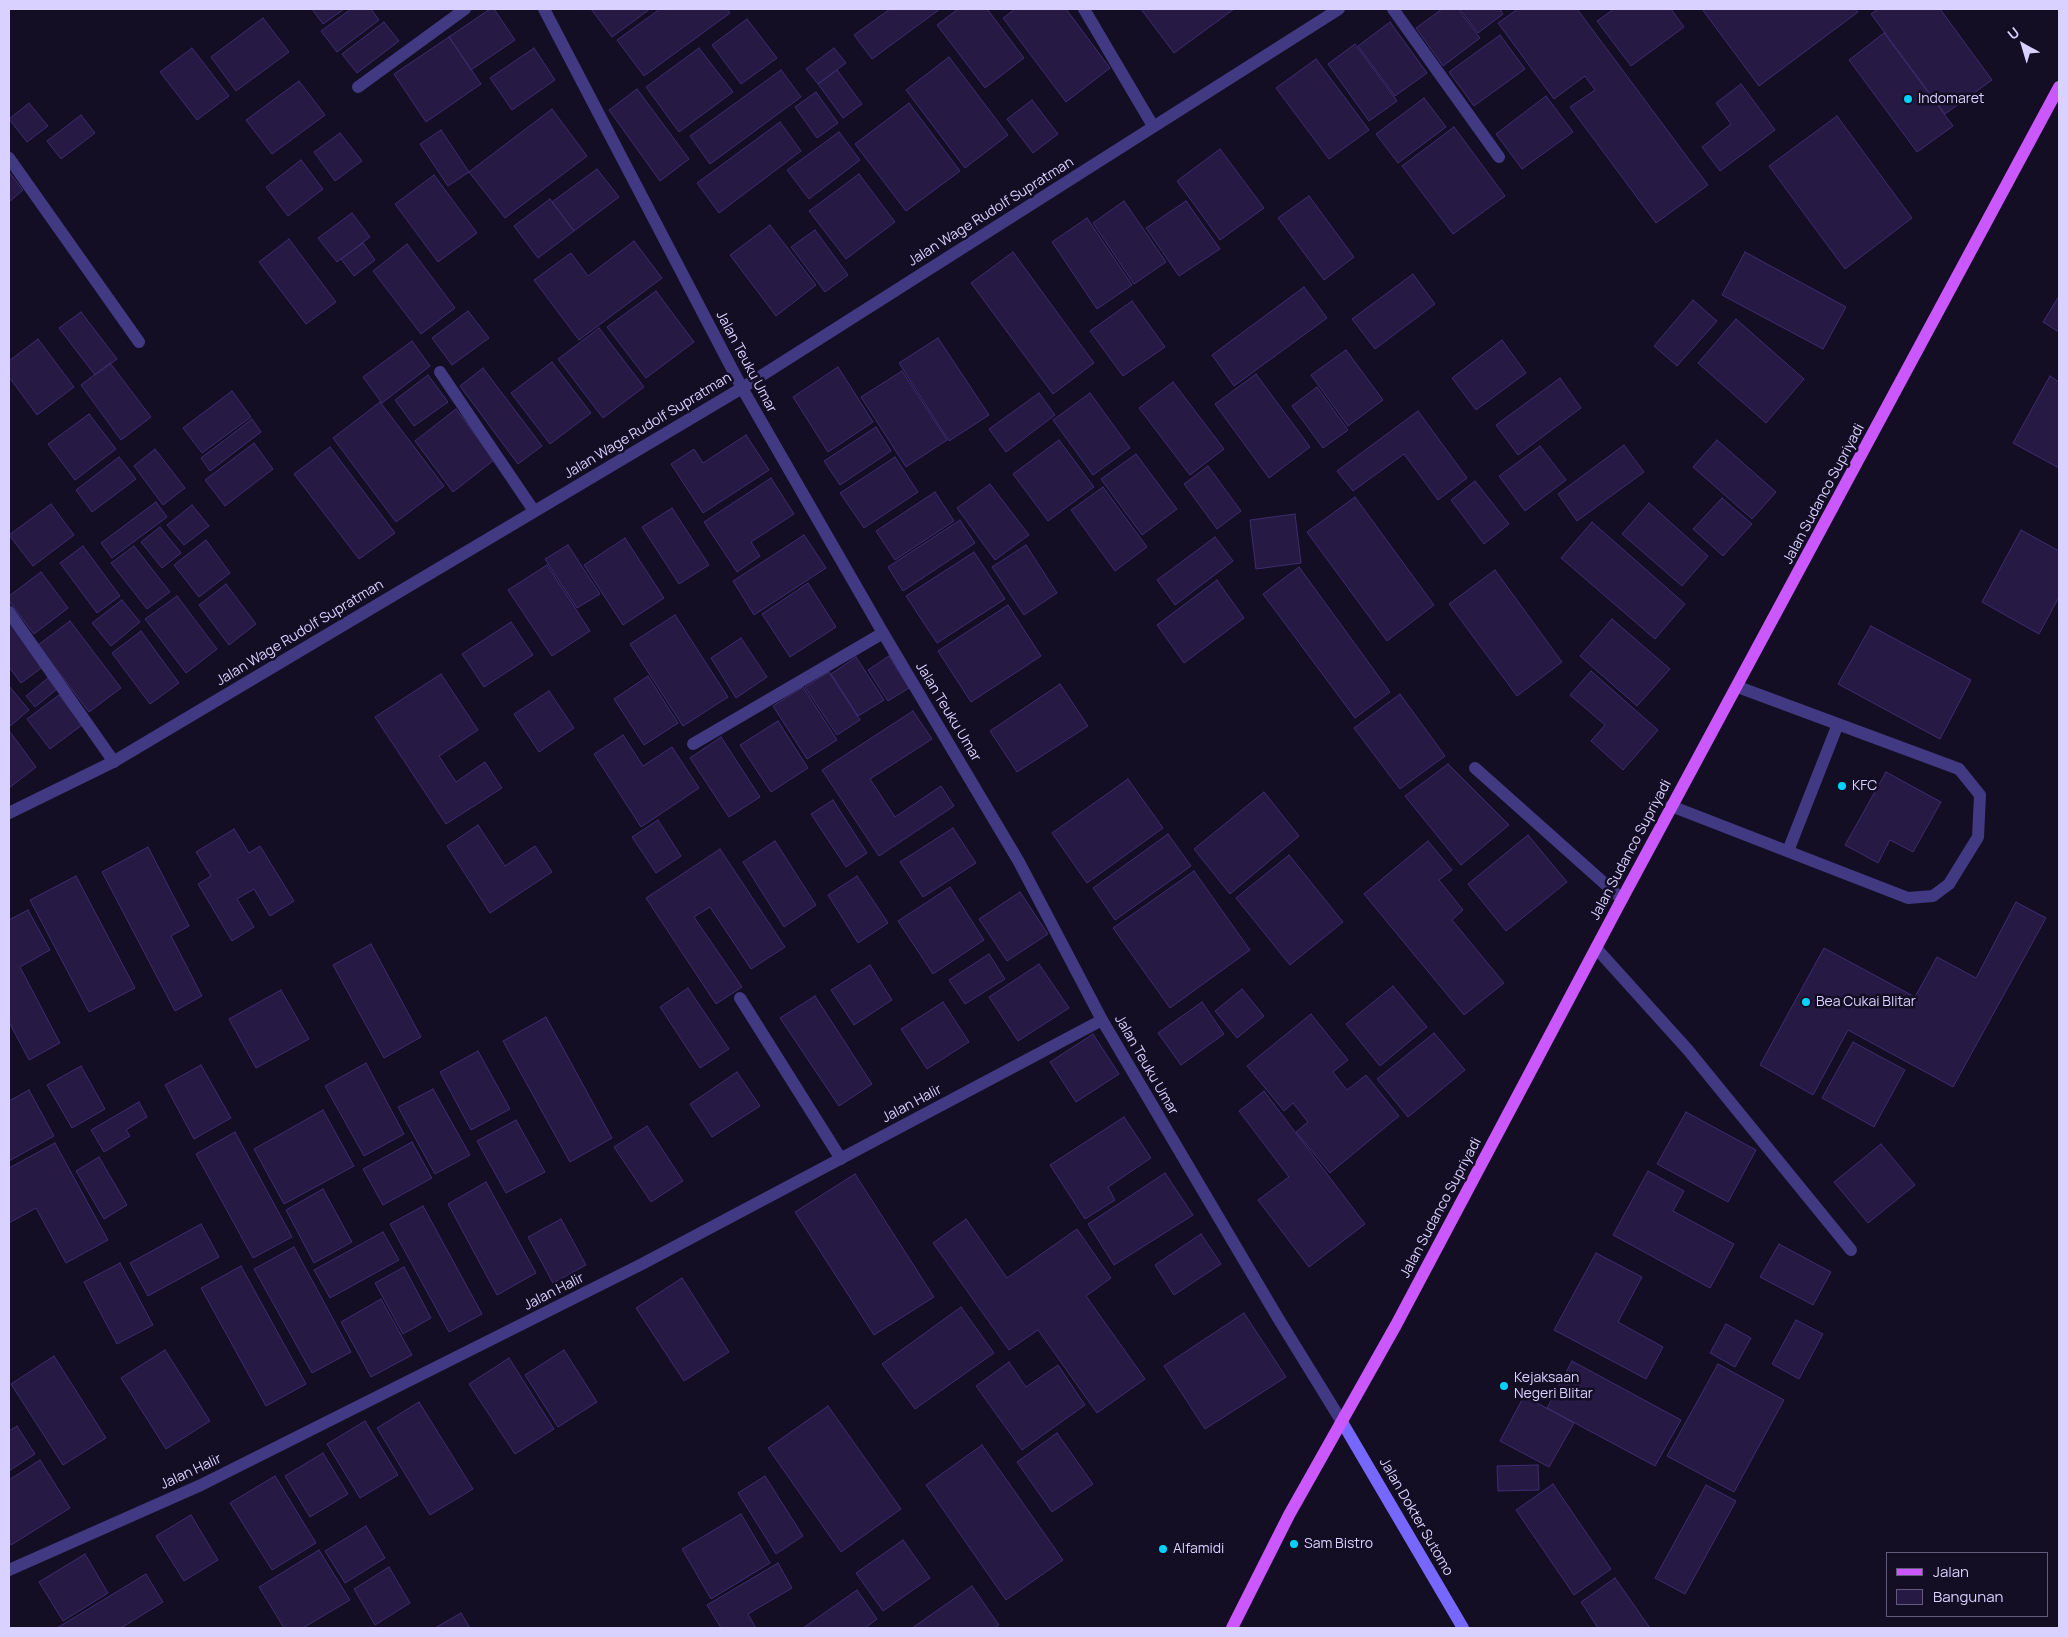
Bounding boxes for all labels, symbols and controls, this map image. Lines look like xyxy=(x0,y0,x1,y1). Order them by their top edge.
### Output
north arrow xyxy=(1998,20,2048,70)
text: U xyxy=(2003,22,2023,44)
place label: Indomaret xyxy=(1918,91,1984,107)
marker: Indomaret xyxy=(1902,93,1914,105)
street label: Jalan Wage Rudolf Supratman xyxy=(905,154,1077,270)
street label: Jalan Teuku Umar xyxy=(712,308,780,416)
street label: Jalan Wage Rudolf Supratman xyxy=(561,369,735,483)
street label: Jalan Sudanco Supriyadi xyxy=(1780,421,1868,567)
street label: Jalan Wage Rudolf Supratman xyxy=(213,576,387,690)
street label: Jalan Teuku Umar xyxy=(912,659,984,765)
street label: Jalan Sudanco Supriyadi xyxy=(1587,777,1675,923)
place label: KFC xyxy=(1852,778,1877,794)
marker: KFC xyxy=(1836,780,1848,792)
place label: Bea Cukai Blitar xyxy=(1816,994,1916,1010)
marker: Bea Cukai Blitar xyxy=(1800,996,1812,1008)
street label: Jalan Teuku Umar xyxy=(1111,1012,1181,1118)
street label: Jalan Halir xyxy=(879,1081,945,1127)
street label: Jalan Sudanco Supriyadi xyxy=(1397,1135,1485,1281)
street label: Jalan Halir xyxy=(521,1270,587,1314)
place label: Kejaksaan Negeri Blitar xyxy=(1514,1370,1593,1402)
marker: Kejaksaan Negeri Blitar xyxy=(1498,1380,1510,1392)
street label: Jalan Halir xyxy=(158,1451,224,1493)
street label: Jalan Dokter Sutomo xyxy=(1375,1455,1457,1579)
place label: Sam Bistro xyxy=(1304,1536,1373,1552)
marker: Sam Bistro xyxy=(1288,1538,1300,1550)
place label: Alfamidi xyxy=(1173,1541,1224,1557)
marker: Alfamidi xyxy=(1157,1543,1169,1555)
legend xyxy=(1886,1552,2048,1617)
text: Jalan xyxy=(1933,1561,1969,1582)
text: Bangunan xyxy=(1933,1586,2003,1607)

